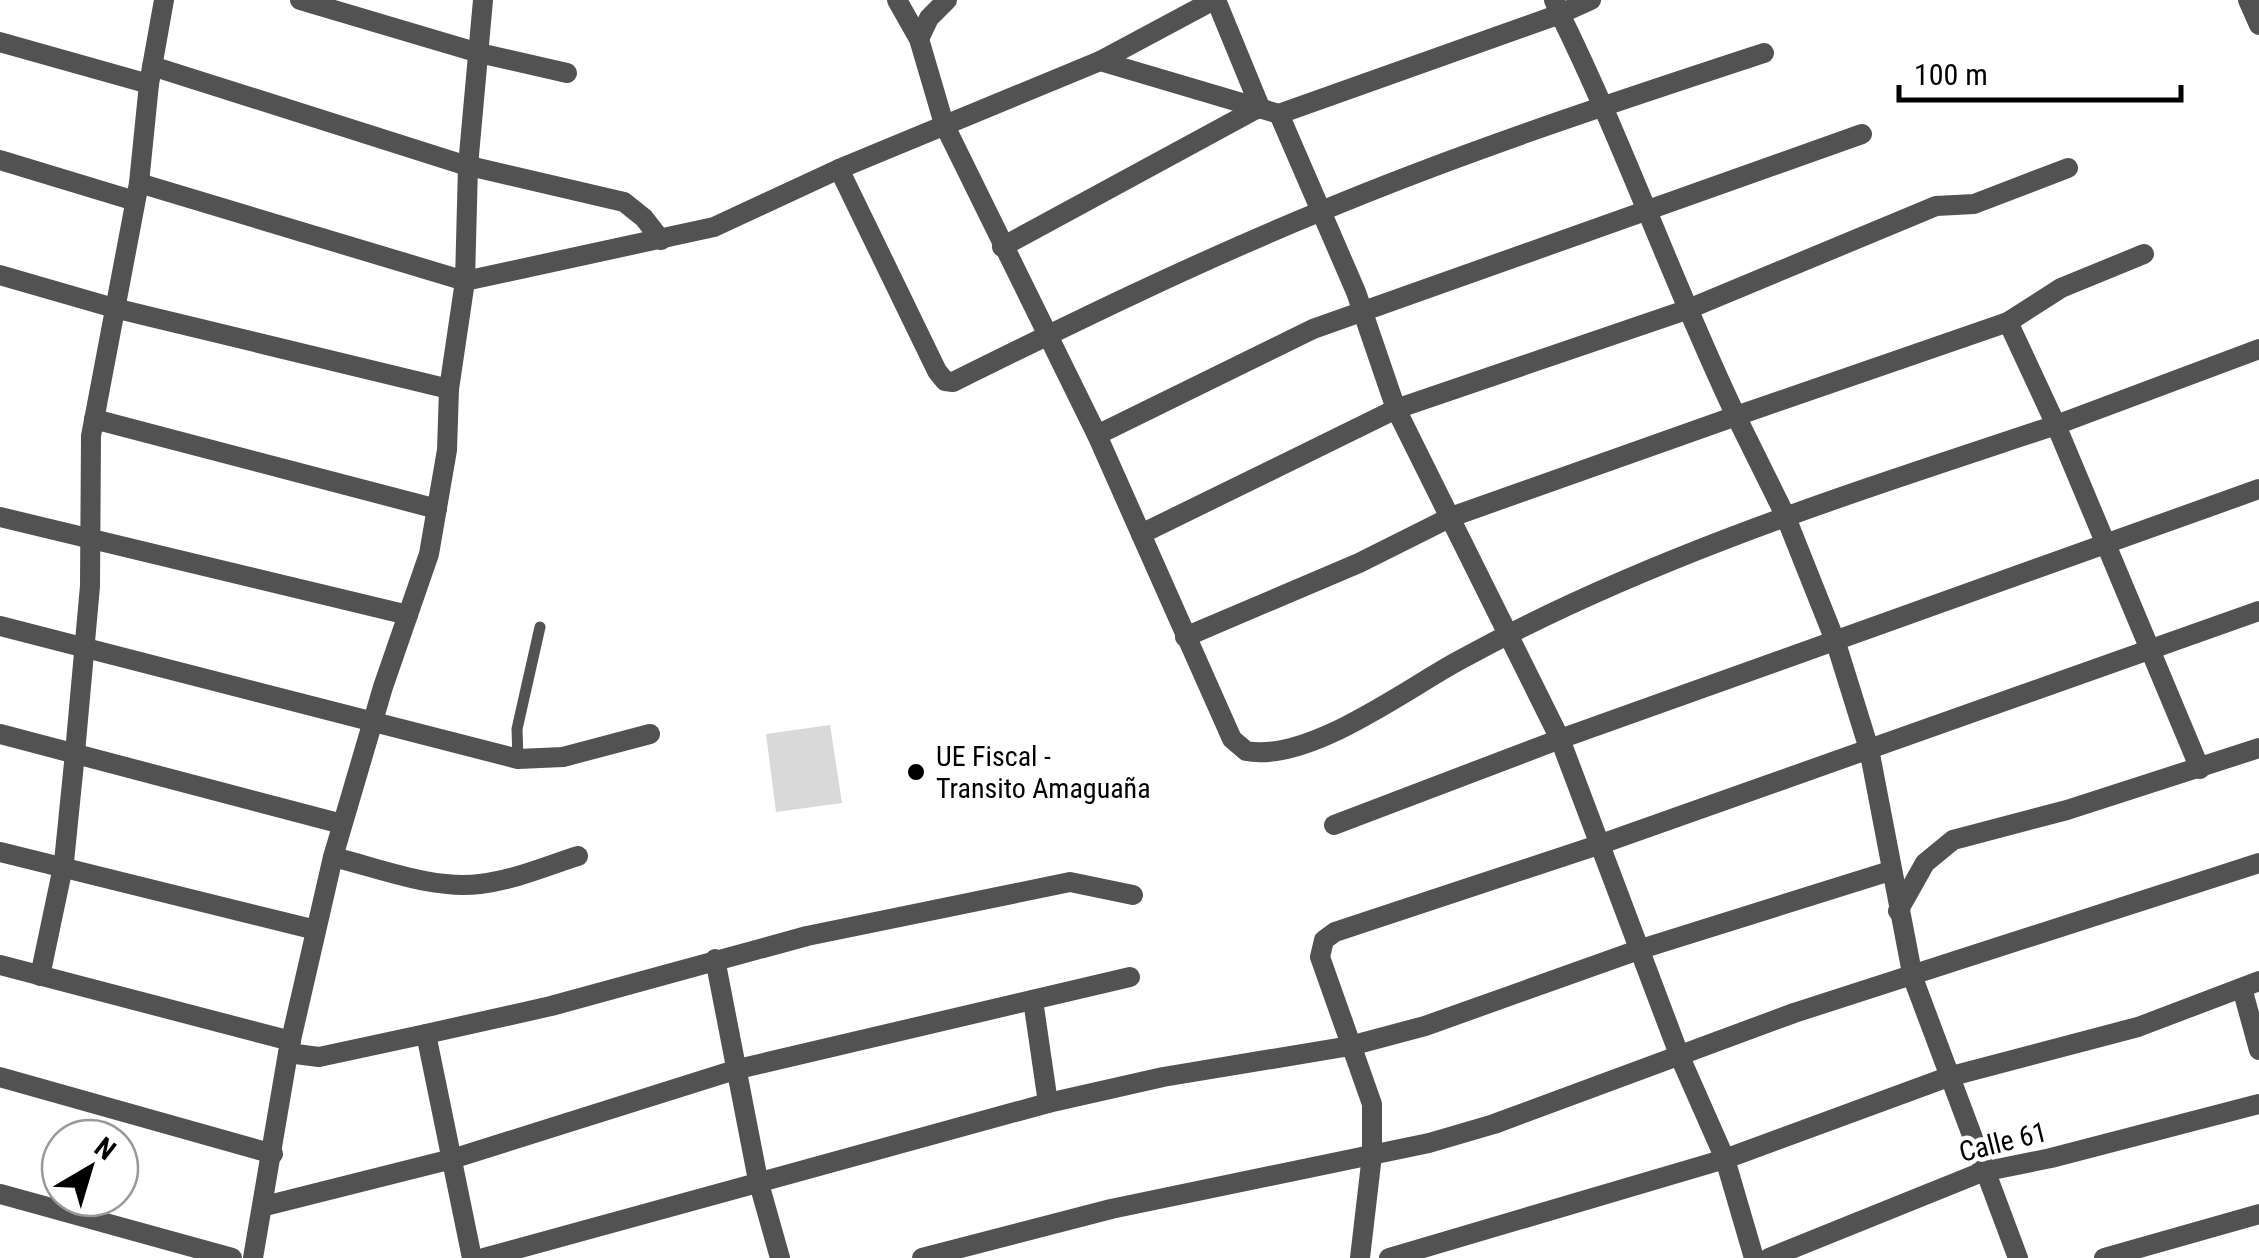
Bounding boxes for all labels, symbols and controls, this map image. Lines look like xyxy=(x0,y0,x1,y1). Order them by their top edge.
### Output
scale bar xyxy=(1899,40,2182,102)
text: 100 m xyxy=(1914,57,1988,92)
place label: UE Fiscal - Transito Amaguaña xyxy=(936,740,1151,805)
marker: UE Fiscal - Transito Amaguaña xyxy=(905,761,927,783)
street label: Calle 61 xyxy=(1956,1115,2050,1169)
north arrow xyxy=(40,1118,140,1218)
text: N xyxy=(88,1130,122,1167)

